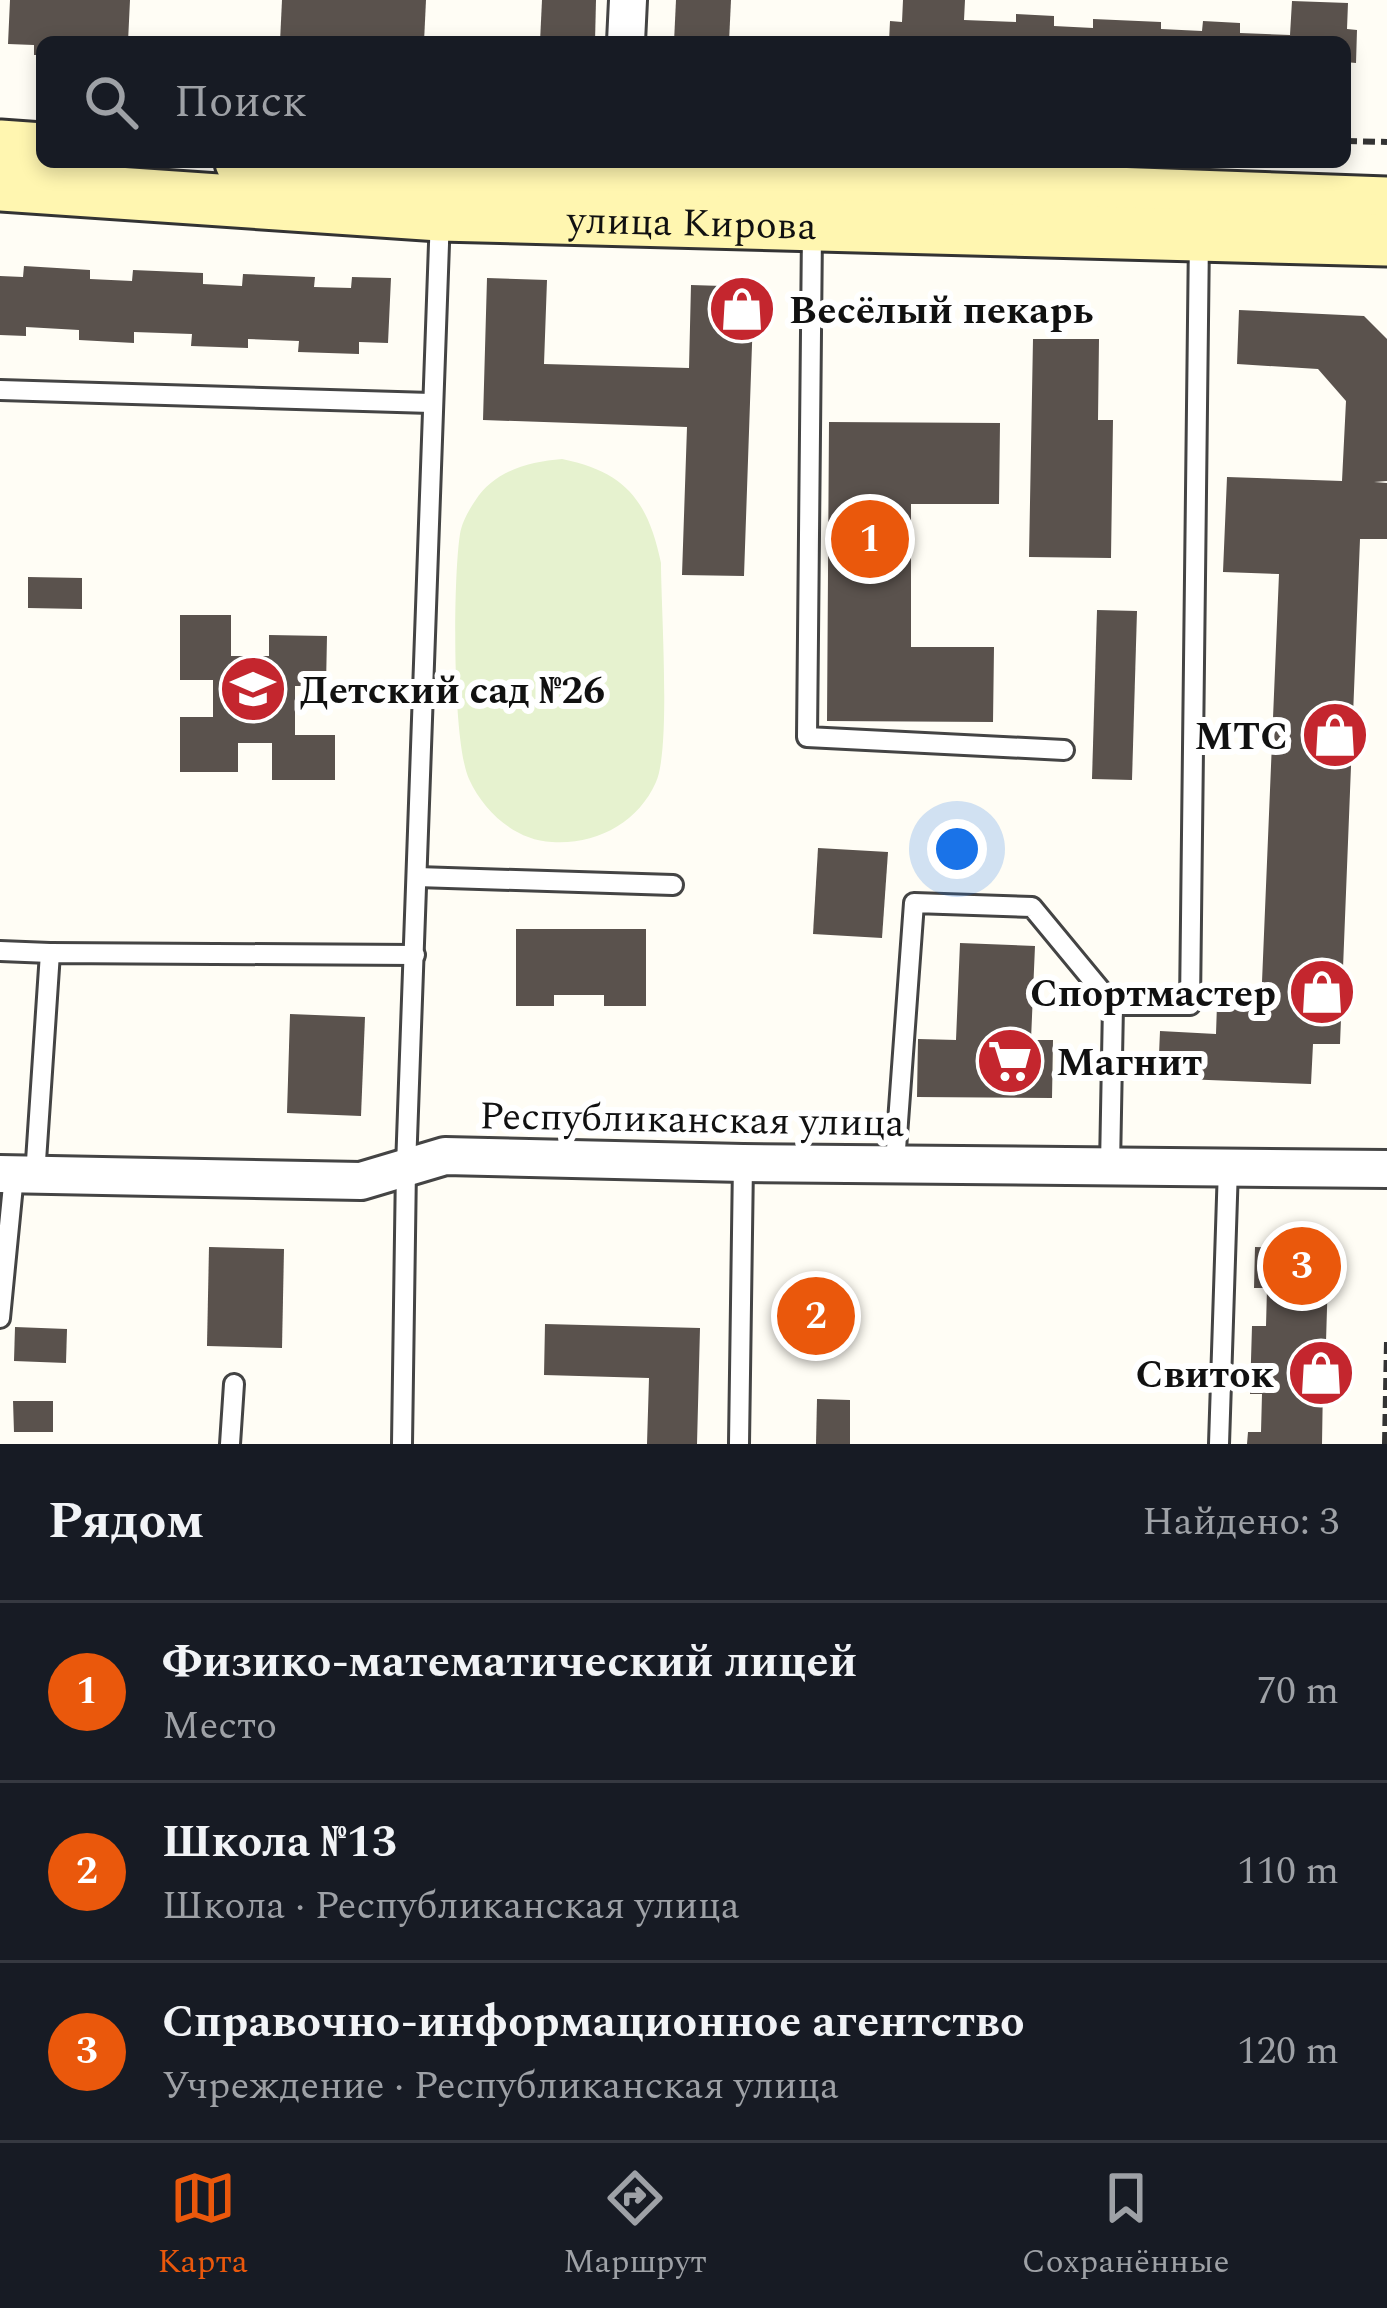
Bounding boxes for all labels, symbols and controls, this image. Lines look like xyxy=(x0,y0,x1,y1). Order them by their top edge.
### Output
search box xyxy=(36,36,1351,168)
text: Поиск xyxy=(174,68,307,137)
icon: search xyxy=(78,69,144,135)
street label: улица Кирова xyxy=(565,191,817,257)
shop icon: Весёлый пекарь xyxy=(707,274,777,344)
place label: Весёлый пекарь xyxy=(789,282,1093,341)
pin: 1 xyxy=(831,494,909,584)
school or university icon: Детский сад №26 xyxy=(218,654,288,724)
place label: Детский сад №26 xyxy=(300,662,605,721)
shop icon: МТС xyxy=(1300,700,1370,770)
place label: МТС xyxy=(1194,708,1288,767)
your location xyxy=(927,819,987,879)
shop icon: Спортмастер xyxy=(1287,957,1357,1027)
place label: Спортмастер xyxy=(1030,965,1276,1024)
supermarket icon: Магнит xyxy=(975,1026,1045,1096)
place label: Магнит xyxy=(1056,1034,1202,1093)
street label: Республиканская улица xyxy=(479,1087,905,1154)
pin: 3 xyxy=(1263,1221,1341,1311)
pin: 2 xyxy=(777,1271,855,1361)
shop icon: Свиток xyxy=(1286,1338,1356,1408)
place label: Свиток xyxy=(1136,1346,1274,1405)
text: Рядом xyxy=(48,1483,204,1561)
text: Найдено: 3 xyxy=(1142,1493,1339,1552)
text: Физико-математический лицей xyxy=(162,1628,857,1697)
text: 1 xyxy=(76,1662,98,1721)
text: 70 m xyxy=(1257,1662,1339,1721)
text: Место xyxy=(162,1697,277,1756)
text: Школа №13 xyxy=(162,1808,397,1877)
text: 2 xyxy=(76,1842,98,1901)
text: 110 m xyxy=(1237,1842,1339,1901)
text: Школа · Республиканская улица xyxy=(162,1877,740,1936)
text: Справочно-информационное агентство xyxy=(162,1988,1025,2057)
text: 3 xyxy=(76,2022,98,2081)
text: 120 m xyxy=(1237,2022,1339,2081)
text: Учреждение · Республиканская улица xyxy=(162,2057,839,2116)
tab: Карта xyxy=(158,2165,248,2287)
tab: Маршрут xyxy=(563,2165,707,2287)
tab: Сохранённые xyxy=(1022,2165,1229,2287)

